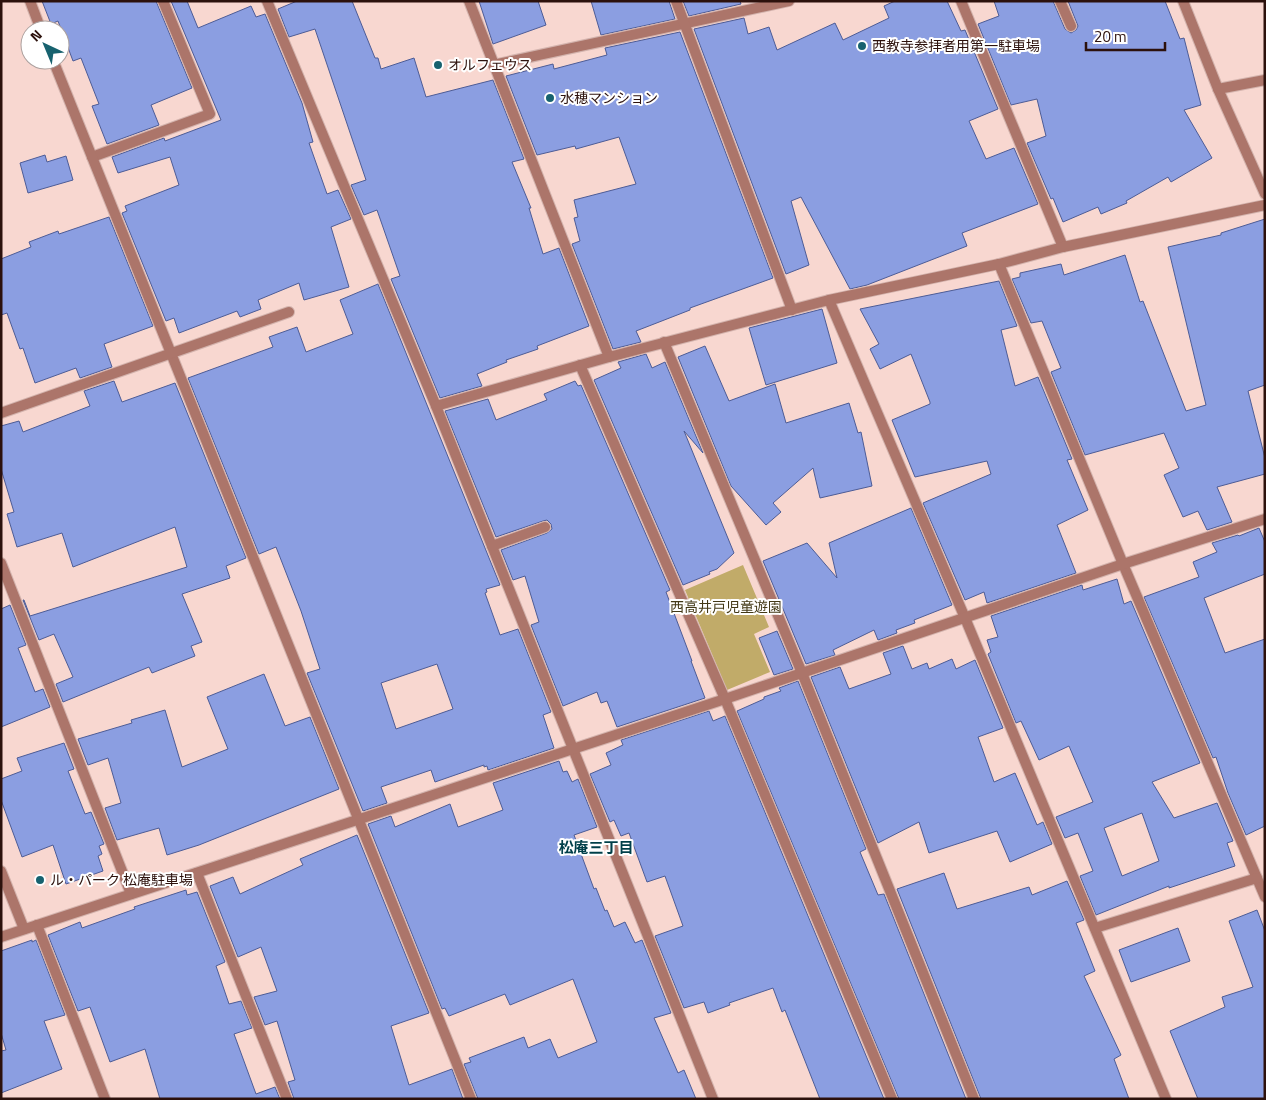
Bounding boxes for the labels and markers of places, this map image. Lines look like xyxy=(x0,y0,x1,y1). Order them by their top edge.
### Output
place label: 西教寺参拝者用第一駐車場 xyxy=(872,35,1040,56)
marker: 西教寺参拝者用第一駐車場 xyxy=(856,40,868,52)
place label: オルフェウス xyxy=(448,54,532,75)
marker: オルフェウス xyxy=(432,59,444,71)
place label: 水穂マンション xyxy=(560,87,658,108)
marker: 水穂マンション xyxy=(544,92,556,104)
place label: ル・パーク 松庵駐車場 xyxy=(50,869,193,890)
marker: ル・パーク 松庵駐車場 xyxy=(34,874,46,886)

